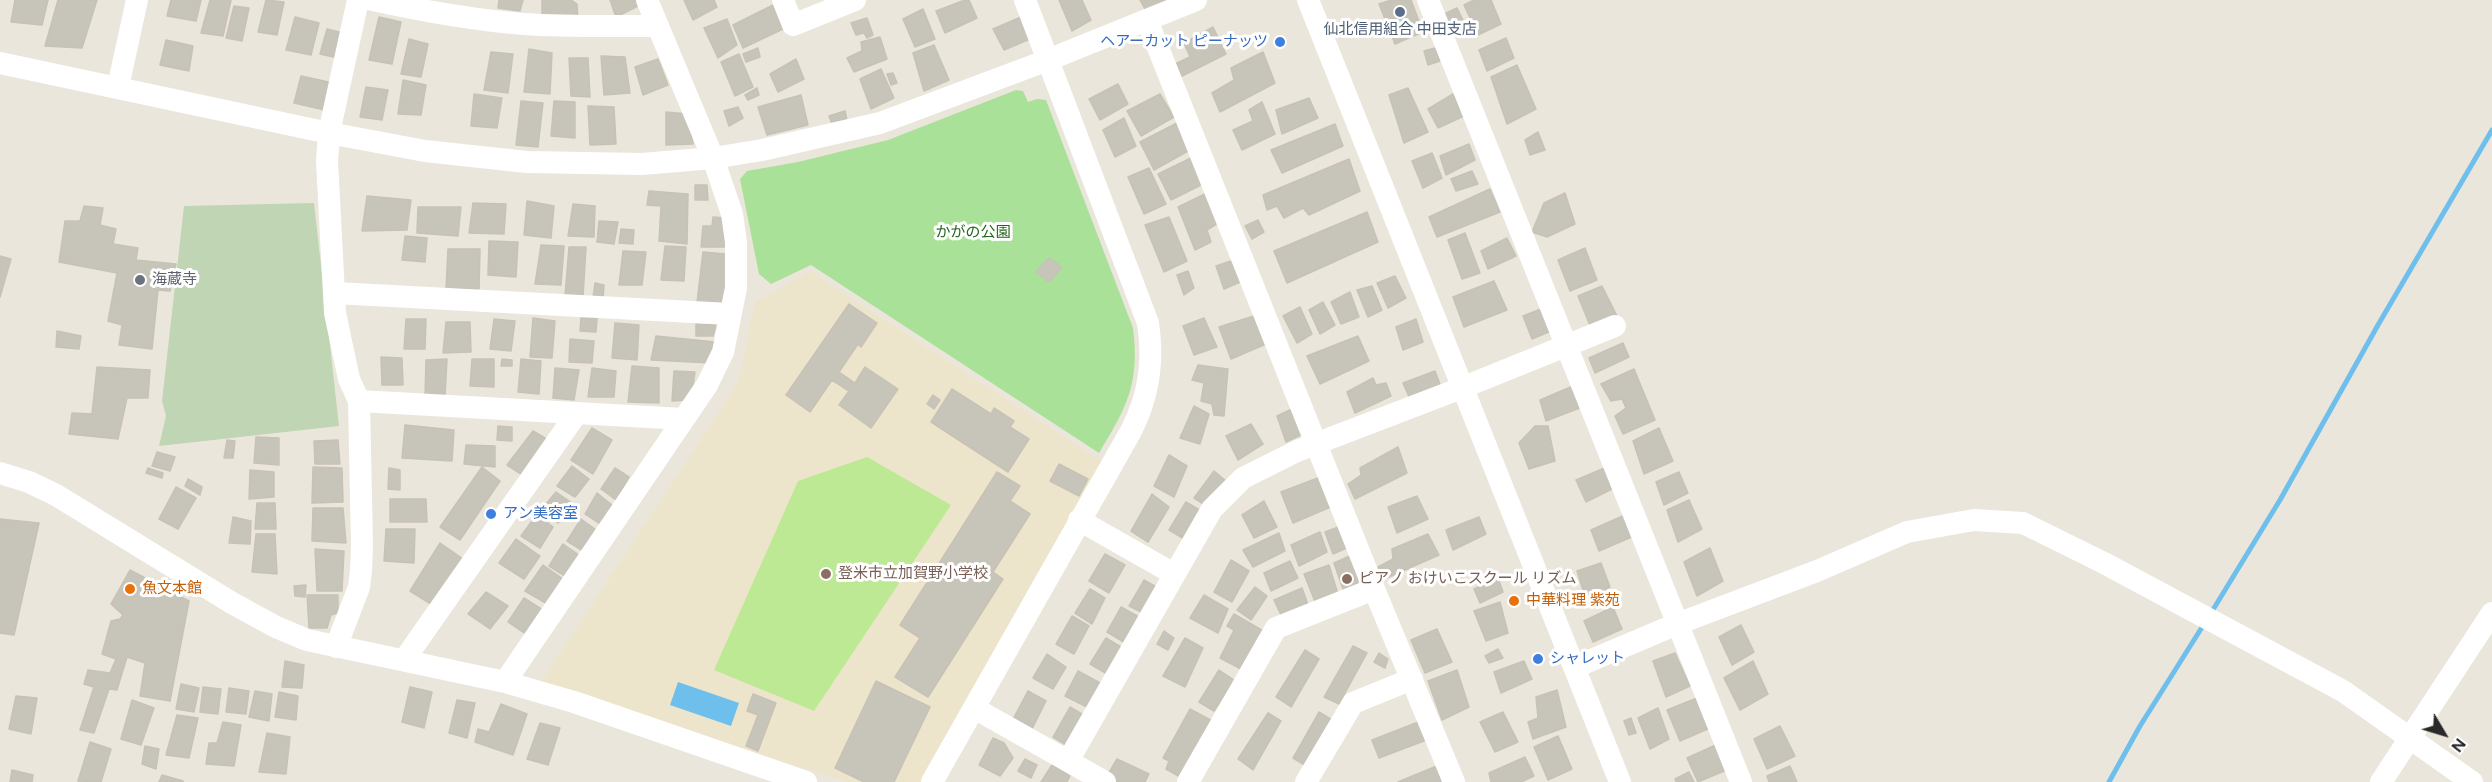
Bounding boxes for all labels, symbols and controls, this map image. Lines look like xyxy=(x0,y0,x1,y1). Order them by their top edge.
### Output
marker: 仙北信用組合 中田支店 xyxy=(1393,5,1407,19)
place label: 仙北信用組合 中田支店 xyxy=(1323,21,1477,39)
place label: ヘアーカット ピーナッツ xyxy=(1100,33,1268,51)
marker: ヘアーカット ピーナッツ xyxy=(1273,35,1287,49)
park label: かがの公園 xyxy=(936,224,1010,242)
place label: 海蔵寺 xyxy=(152,271,197,289)
marker: 海蔵寺 xyxy=(133,273,147,287)
place label: アン美容室 xyxy=(503,505,578,523)
marker: アン美容室 xyxy=(484,507,498,521)
place label: 登米市立加賀野小学校 xyxy=(838,565,988,583)
marker: 登米市立加賀野小学校 xyxy=(819,567,833,581)
place label: ピアノ おけいこスクール リズム xyxy=(1359,570,1576,588)
marker: ピアノ おけいこスクール リズム xyxy=(1340,572,1354,586)
place label: 魚文本館 xyxy=(142,580,202,598)
marker: 魚文本館 xyxy=(123,582,137,596)
place label: 中華料理 紫苑 xyxy=(1526,592,1620,610)
marker: 中華料理 紫苑 xyxy=(1507,594,1521,608)
place label: シャレット xyxy=(1550,650,1625,668)
marker: シャレット xyxy=(1531,652,1545,666)
north arrow xyxy=(2414,704,2474,764)
text: N xyxy=(2447,735,2470,756)

